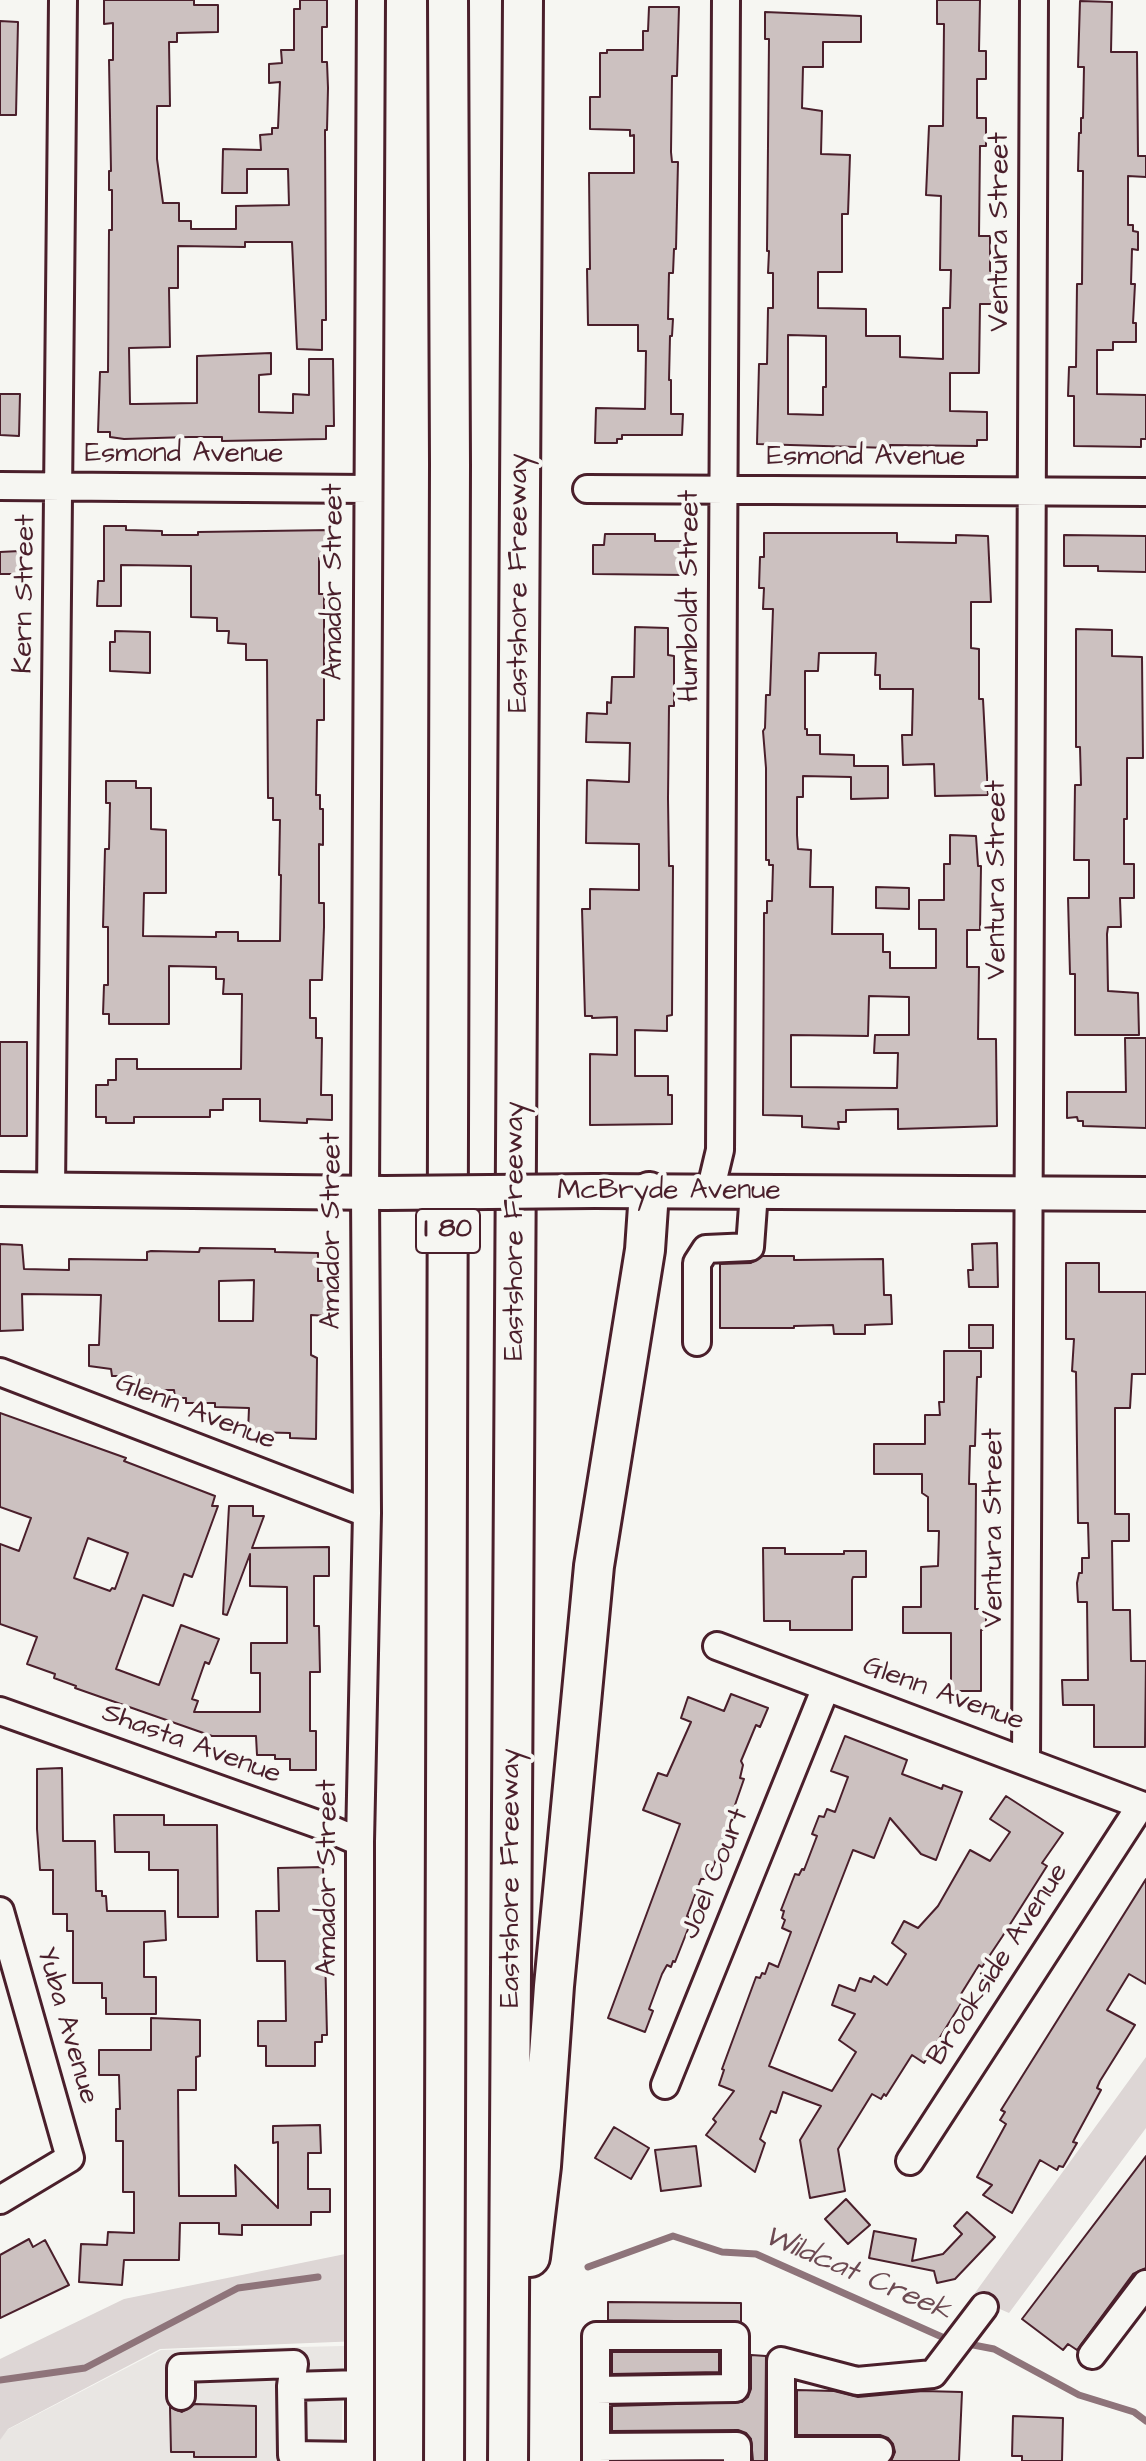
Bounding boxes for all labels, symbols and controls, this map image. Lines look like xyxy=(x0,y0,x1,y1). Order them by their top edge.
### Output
street label: Ventura Street xyxy=(984,132,1018,332)
street label: Esmond Avenue xyxy=(85,438,283,472)
street label: Esmond Avenue xyxy=(767,441,965,475)
street label: Eastshore Freeway xyxy=(503,453,537,713)
street label: Amador Street xyxy=(318,483,352,681)
street label: Humboldt Street xyxy=(674,490,708,702)
street label: Kern Street xyxy=(8,514,44,674)
street label: Ventura Street xyxy=(981,780,1015,980)
street label: Eastshore Freeway xyxy=(499,1101,533,1361)
street label: Amador Street xyxy=(316,1132,350,1330)
street label: McBryde Avenue xyxy=(557,1175,781,1209)
road number: I 80 xyxy=(416,1209,480,1253)
street label: Glenn Avenue xyxy=(110,1367,280,1459)
street label: Ventura Street xyxy=(978,1428,1012,1628)
street label: Glenn Avenue xyxy=(858,1650,1028,1740)
street label: Shasta Avenue xyxy=(97,1697,285,1793)
street label: Eastshore Freeway xyxy=(495,1748,529,2008)
street label: Amador Street xyxy=(312,1779,346,1977)
street label: Joel Court xyxy=(675,1804,757,1944)
street label: Brookside Avenue xyxy=(921,1858,1077,2072)
street label: Yuba Avenue xyxy=(28,1944,104,2108)
water label: Wildcat Creek xyxy=(758,2219,956,2331)

